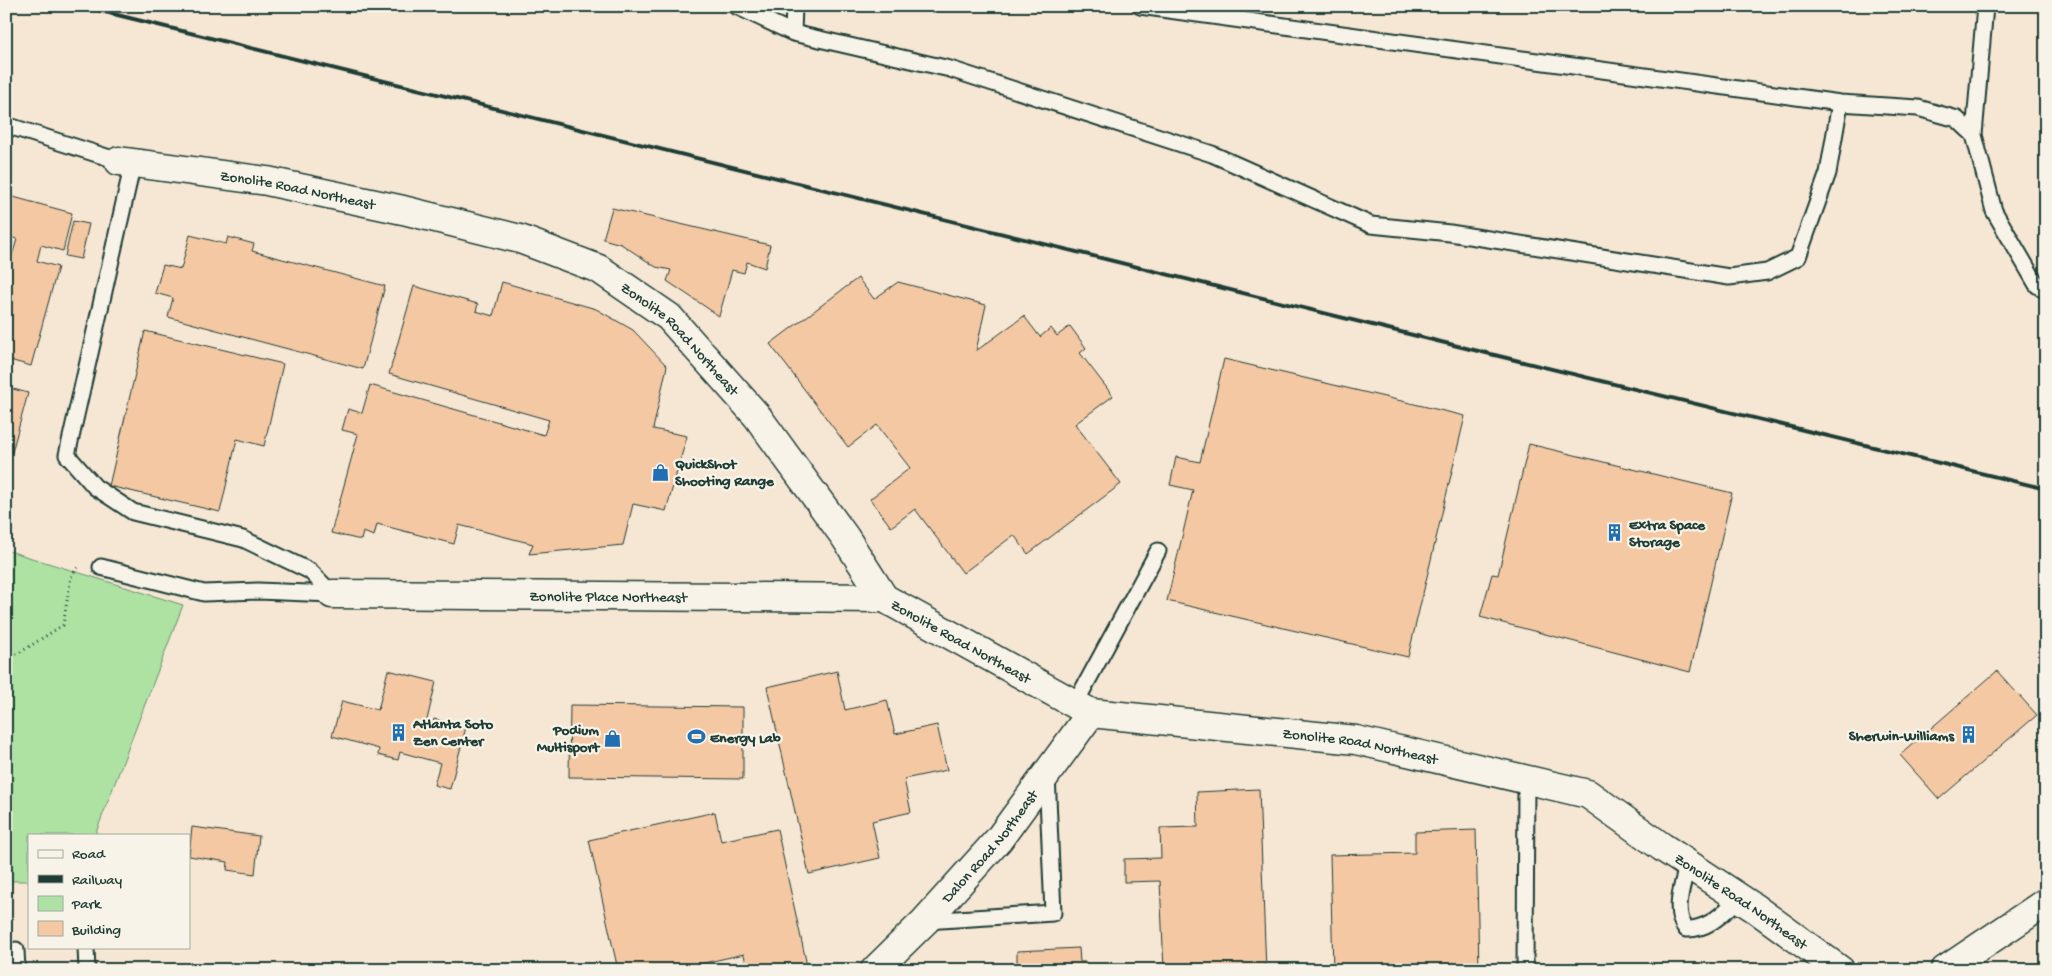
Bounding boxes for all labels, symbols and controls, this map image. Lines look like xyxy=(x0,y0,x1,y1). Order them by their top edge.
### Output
street label: Zonolite Road Northeast xyxy=(219,168,378,215)
street label: Zonolite Road Northeast xyxy=(616,279,743,402)
place label: QuickShot Shooting Range xyxy=(675,456,775,491)
shop icon: QuickShot Shooting Range xyxy=(651,462,671,482)
place label: Extra Space Storage xyxy=(1629,517,1706,552)
building icon: Extra Space Storage xyxy=(1605,523,1625,543)
street label: Zonolite Place Northeast xyxy=(529,588,689,608)
street label: Zonolite Road Northeast xyxy=(887,596,1035,690)
place label: Atlanta Soto Zen Center xyxy=(412,716,494,751)
building icon: Atlanta Soto Zen Center xyxy=(389,722,409,742)
place label: Podium Multisport xyxy=(537,722,601,757)
building icon: Sherwin-Williams xyxy=(1958,725,1978,745)
street label: Zonolite Road Northeast xyxy=(1281,726,1441,770)
sports icon: Energy Lab xyxy=(686,727,706,747)
shop icon: Podium Multisport xyxy=(603,728,623,748)
place label: Sherwin-Williams xyxy=(1849,728,1955,746)
place label: Energy Lab xyxy=(710,730,781,748)
street label: Dalon Road Northeast xyxy=(938,786,1044,908)
legend xyxy=(28,834,190,948)
text: Road xyxy=(72,846,106,864)
street label: Zonolite Road Northeast xyxy=(1670,851,1812,955)
text: Railway xyxy=(72,872,123,890)
text: Park xyxy=(71,896,102,914)
text: Building xyxy=(71,922,121,940)

